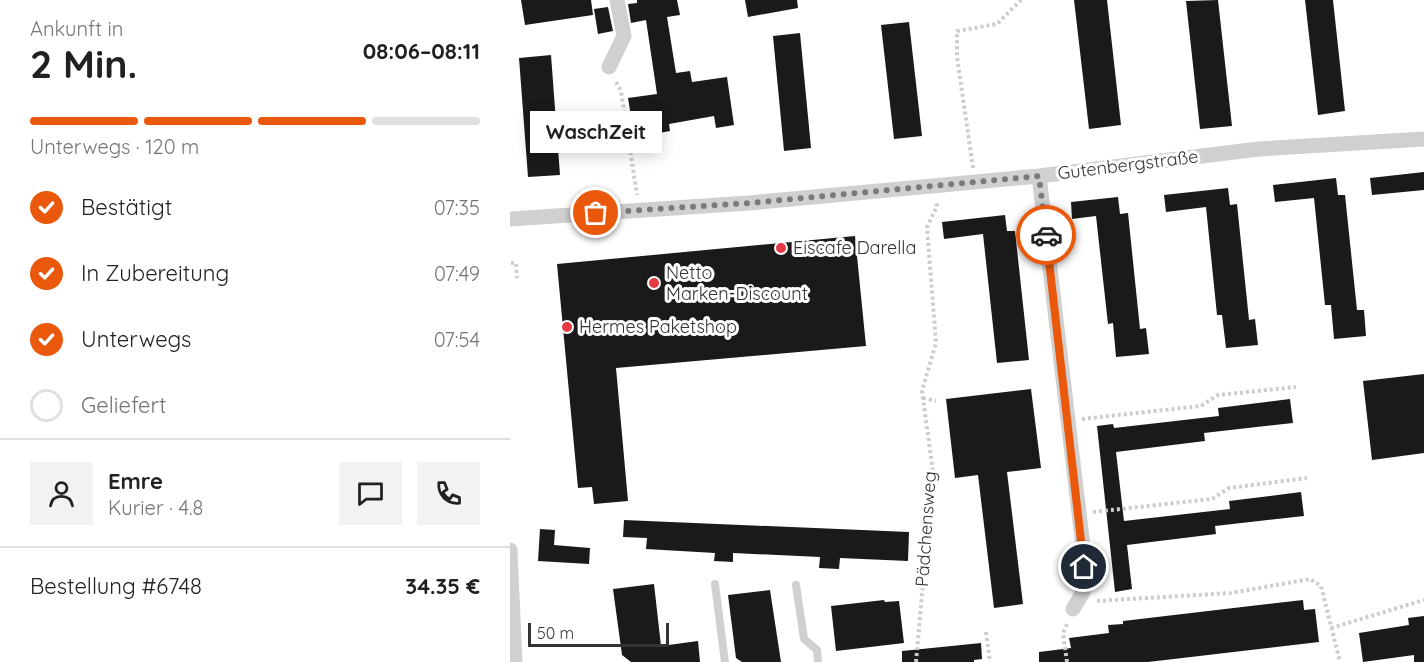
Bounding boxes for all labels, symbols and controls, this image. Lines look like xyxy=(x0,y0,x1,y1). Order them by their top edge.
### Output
text: Ankunft in xyxy=(30,16,123,41)
text: 08:06–08:11 xyxy=(363,37,480,65)
text: 2 Min. xyxy=(30,39,137,88)
callout: WaschZeit xyxy=(530,111,662,153)
text: WaschZeit xyxy=(546,119,646,144)
text: Unterwegs · 120 m xyxy=(30,134,199,159)
street label: Gutenbergstraße xyxy=(1056,144,1200,185)
pin xyxy=(570,187,621,238)
icon: check xyxy=(30,191,63,224)
text: Bestätigt xyxy=(81,193,172,221)
text: 07:35 xyxy=(434,195,480,220)
icon: bag xyxy=(579,196,612,229)
courier xyxy=(1016,205,1076,265)
icon: car xyxy=(1030,219,1063,252)
place label: Eiscafe Darella xyxy=(793,236,916,259)
marker: Eiscafe Darella xyxy=(774,241,788,255)
icon: check xyxy=(30,257,63,290)
text: In Zubereitung xyxy=(81,259,229,287)
text: 07:49 xyxy=(434,261,480,286)
place label: Netto Marken-Discount xyxy=(666,261,808,305)
marker: Netto Marken-Discount xyxy=(647,276,661,290)
place label: Hermes Paketshop xyxy=(579,315,737,338)
marker: Hermes Paketshop xyxy=(560,320,574,334)
icon: check xyxy=(30,323,63,356)
text: Unterwegs xyxy=(81,325,191,353)
text: 07:54 xyxy=(434,327,480,352)
text: Geliefert xyxy=(81,391,166,419)
button: person xyxy=(30,462,93,525)
button: chat xyxy=(339,462,402,525)
button: phone xyxy=(417,462,480,525)
text: Emre xyxy=(108,467,163,495)
street label: Pädchensweg xyxy=(910,470,941,588)
text: Kurier · 4.8 xyxy=(108,495,203,520)
pin xyxy=(1058,541,1109,592)
icon: home xyxy=(1067,550,1100,583)
text: Bestellung #6748 xyxy=(30,572,202,600)
text: 34.35 € xyxy=(405,572,480,600)
scale bar xyxy=(528,620,669,648)
text: 50 m xyxy=(537,623,574,643)

